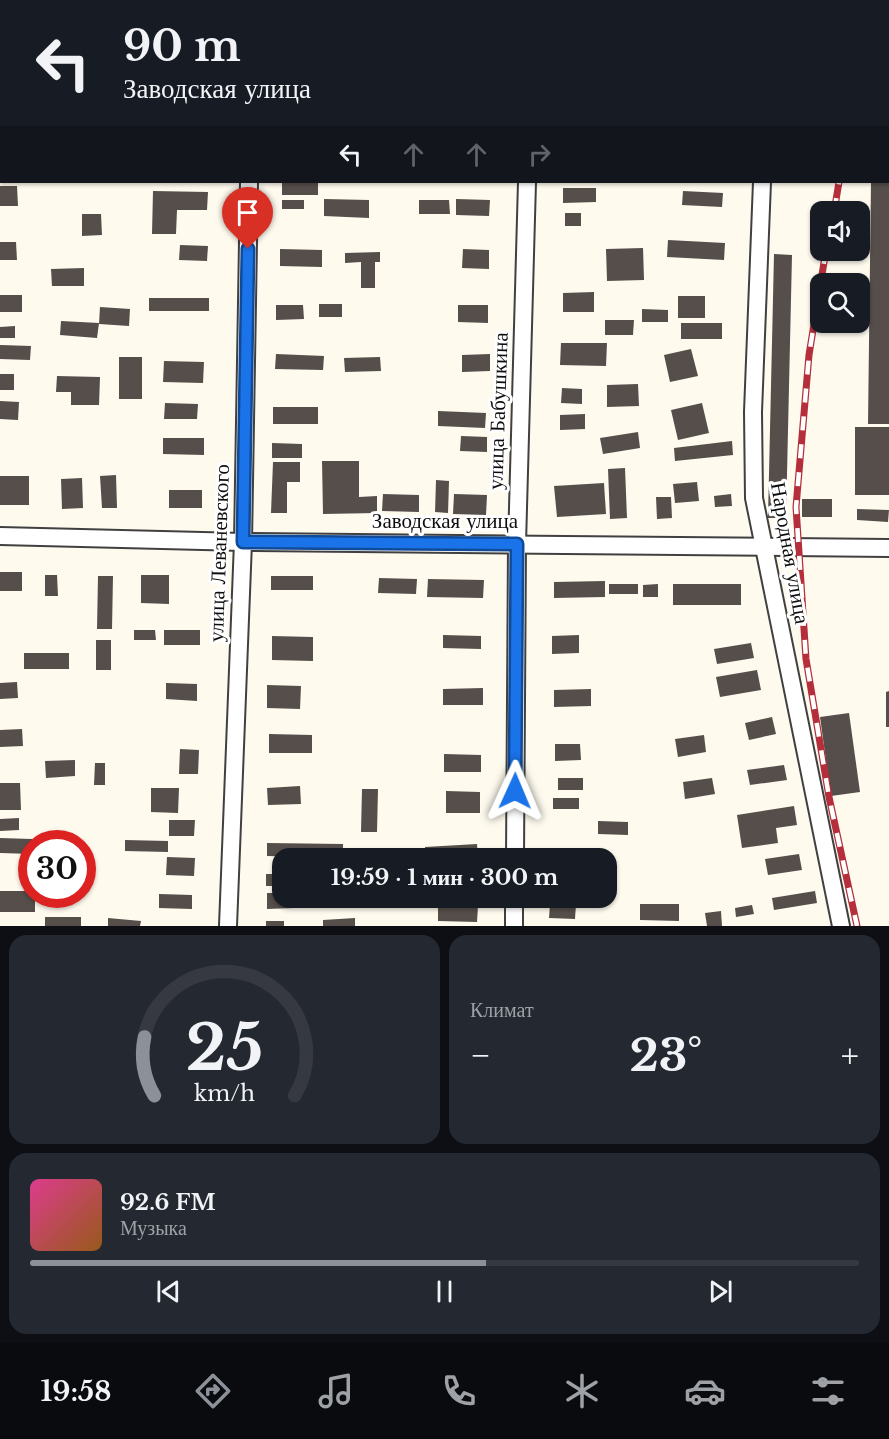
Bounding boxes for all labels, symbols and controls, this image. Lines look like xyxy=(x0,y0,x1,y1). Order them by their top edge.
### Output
text: 90 m xyxy=(123,20,241,72)
icon: left xyxy=(24,24,102,102)
text: Заводская улица xyxy=(123,72,311,105)
icon: left xyxy=(334,138,367,171)
icon: ahead xyxy=(397,138,430,171)
icon: ahead xyxy=(460,138,493,171)
icon: right xyxy=(523,138,556,171)
pin xyxy=(222,187,273,249)
icon: arrive xyxy=(231,196,264,229)
map controls xyxy=(810,201,870,333)
button: sound xyxy=(810,201,870,261)
button: search xyxy=(810,273,870,333)
street label: улица Бабушкина xyxy=(482,331,514,490)
street label: улица Леваневского xyxy=(203,464,235,642)
street label: Народная улица xyxy=(765,480,815,627)
street label: Заводская улица xyxy=(372,508,519,534)
position arrow xyxy=(483,759,547,823)
speed limit sign: 30 xyxy=(18,830,96,908)
text: 19:59 · 1 мин · 300 m xyxy=(331,864,558,891)
text: Климат xyxy=(470,998,534,1022)
text: 25 xyxy=(186,1009,263,1087)
text: 23° xyxy=(629,1027,702,1083)
text: − xyxy=(470,1035,491,1076)
text: + xyxy=(841,1035,859,1076)
text: km/h xyxy=(194,1081,255,1108)
text: 92.6 FM xyxy=(120,1189,216,1216)
text: Музыка xyxy=(120,1216,187,1240)
icon: previous xyxy=(152,1275,185,1308)
icon: pause xyxy=(428,1275,461,1308)
icon: next xyxy=(704,1275,737,1308)
icon: directions xyxy=(192,1370,234,1412)
icon: music xyxy=(315,1370,357,1412)
icon: phone xyxy=(438,1370,480,1412)
icon: climate xyxy=(561,1370,603,1412)
icon: car xyxy=(684,1370,726,1412)
icon: filters xyxy=(807,1370,849,1412)
text: 19:58 xyxy=(40,1375,111,1408)

